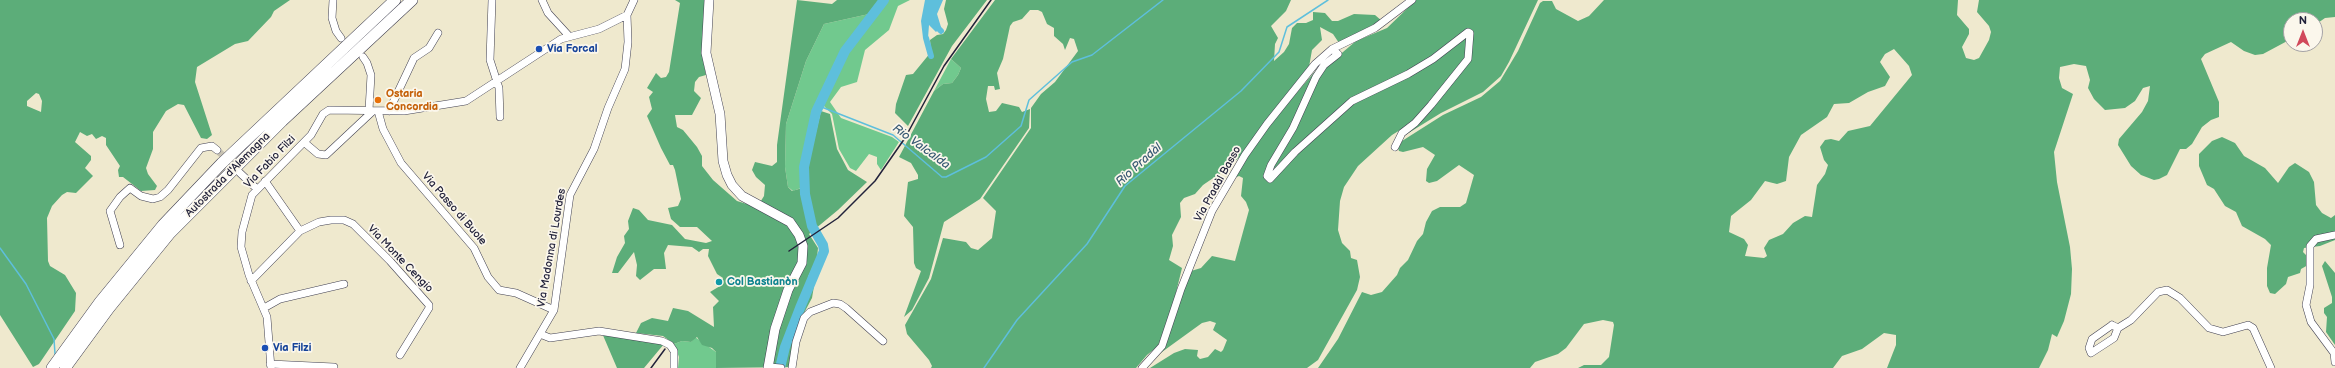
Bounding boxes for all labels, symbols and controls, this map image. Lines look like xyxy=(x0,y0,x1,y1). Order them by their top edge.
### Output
north arrow xyxy=(2283,12,2323,52)
text: N xyxy=(2299,14,2307,27)
place label: Via Forcal xyxy=(547,42,597,56)
marker: Via Forcal xyxy=(534,44,544,54)
place label: Ostaria Concordia xyxy=(386,87,438,113)
marker: Ostaria Concordia xyxy=(373,95,383,105)
water label: Rio Valcalda xyxy=(890,121,952,173)
street label: Autostrada d'Alemagna xyxy=(183,130,273,220)
street label: Via Fabio Filzi xyxy=(241,133,299,191)
water label: Rio Pradàl xyxy=(1113,141,1165,189)
street label: Via Pradàl Basso xyxy=(1192,144,1244,224)
street label: Via Passo di Buole xyxy=(419,170,489,248)
street label: Via Madonna di Lourdes xyxy=(535,187,569,309)
street label: Via Monte Cengio xyxy=(364,222,436,296)
place label: Col Bastianòn xyxy=(727,275,798,289)
marker: Col Bastianòn xyxy=(714,277,724,287)
place label: Via Filzi xyxy=(273,341,311,355)
marker: Via Filzi xyxy=(260,343,270,353)

